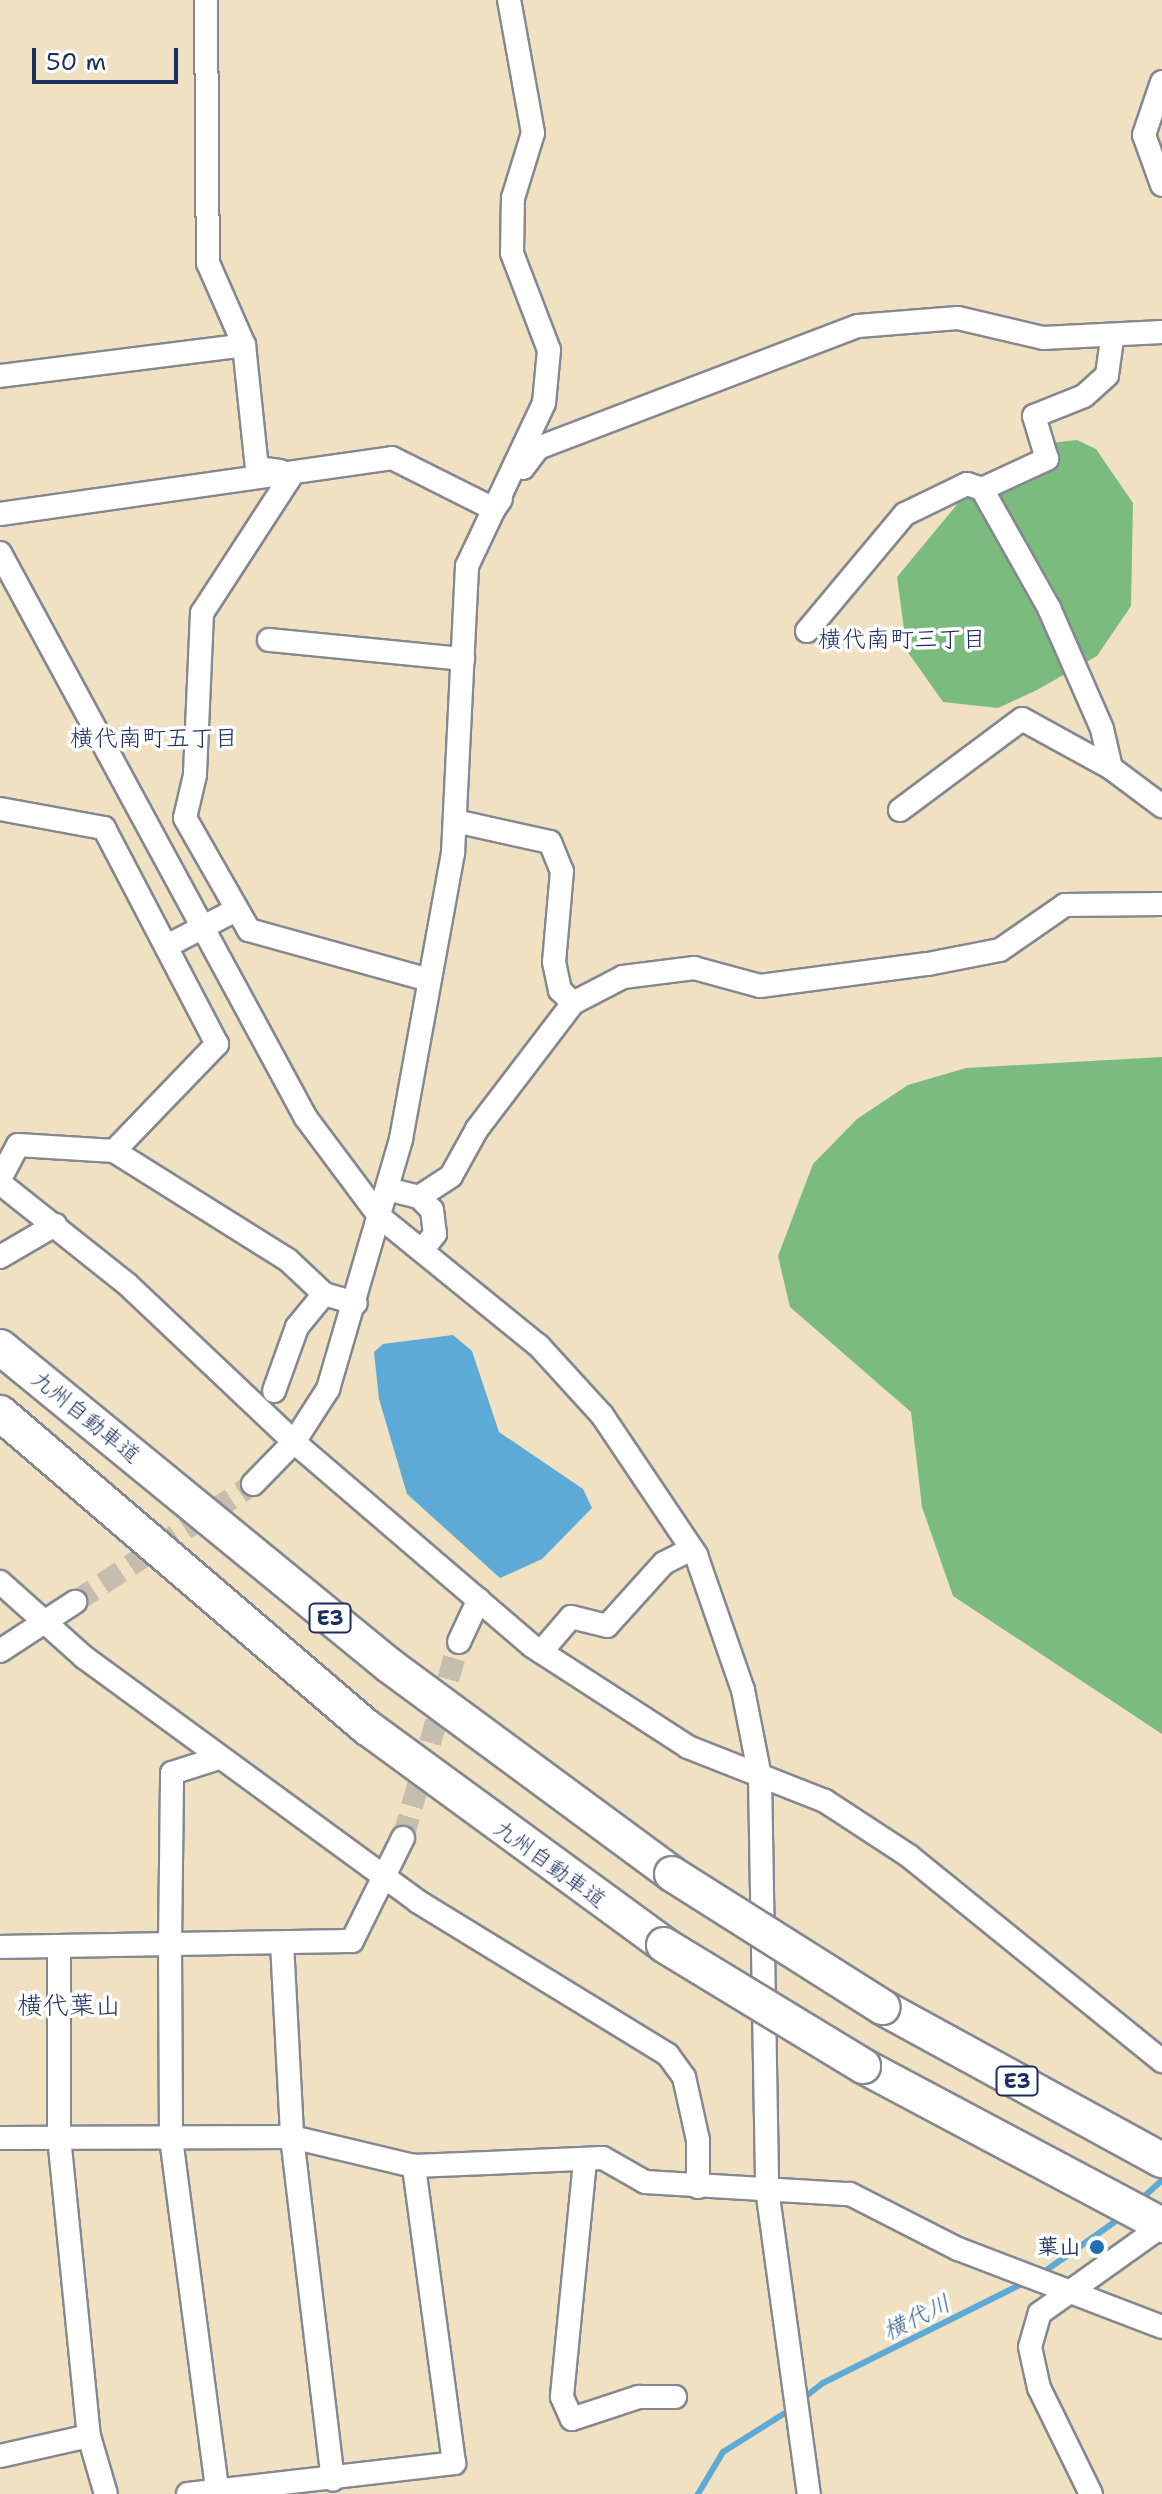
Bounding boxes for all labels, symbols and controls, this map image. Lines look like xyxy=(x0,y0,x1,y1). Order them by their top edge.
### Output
scale bar xyxy=(36,32,182,82)
text: 50 m xyxy=(46,46,106,78)
district label: 横代南町三丁目 xyxy=(818,626,986,654)
district label: 横代南町五丁目 xyxy=(70,725,238,753)
street label: 九州自動車道 xyxy=(26,1365,146,1469)
road number: E3 xyxy=(308,1602,352,1634)
street label: 九州自動車道 xyxy=(489,1815,611,1913)
district label: 横代葉山 xyxy=(17,1989,121,2021)
road number: E3 xyxy=(995,2065,1039,2097)
place label: 葉山 xyxy=(1037,2234,1081,2260)
marker: 葉山 xyxy=(1088,2238,1106,2256)
water label: 横代川 xyxy=(878,2289,956,2347)

